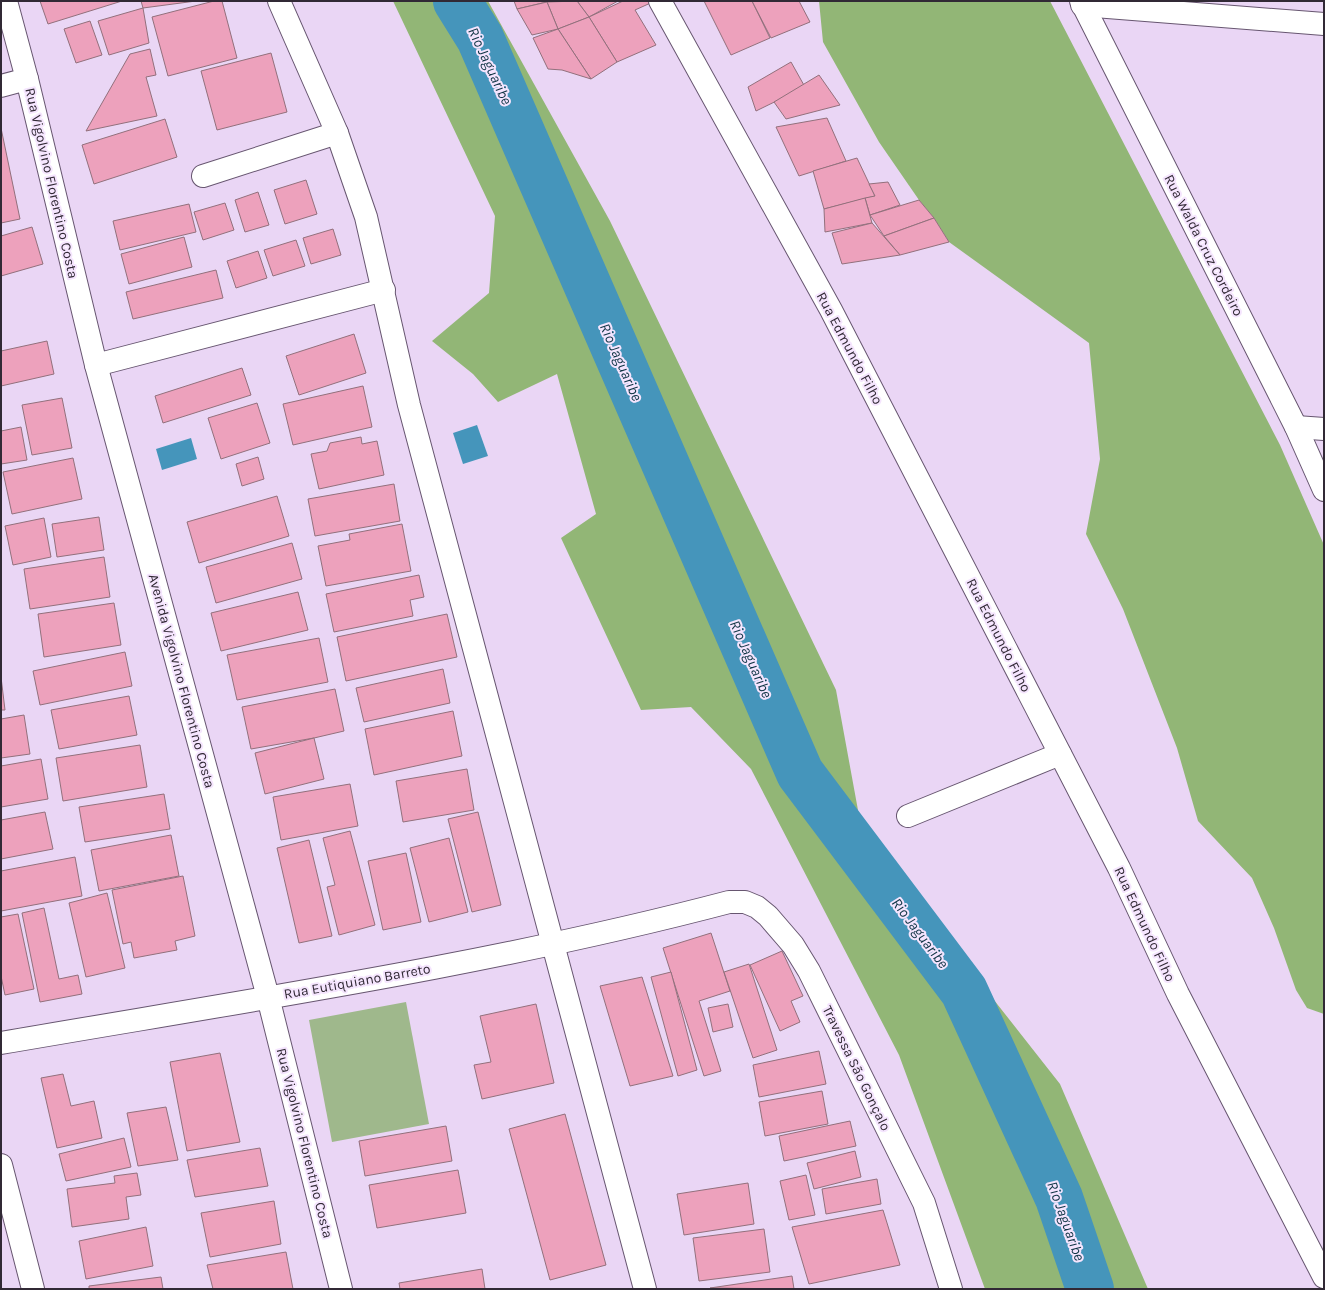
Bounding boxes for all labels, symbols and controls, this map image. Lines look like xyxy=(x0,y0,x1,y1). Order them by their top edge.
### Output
water label: Rio Jaguaribe xyxy=(464,24,516,108)
street label: Rua Vigolvino Florentino Costa xyxy=(21,86,82,280)
street label: Rua Walda Cruz Cordeiro xyxy=(1160,171,1247,319)
street label: Rua Edmundo Filho xyxy=(813,289,886,407)
water label: Rio Jaguaribe xyxy=(596,320,646,404)
street label: Avenida Vigolvino Florentino Costa xyxy=(145,572,218,790)
street label: Rua Edmundo Filho xyxy=(963,576,1035,695)
water label: Rio Jaguaribe xyxy=(726,617,776,701)
street label: Rua Edmundo Filho xyxy=(1110,864,1179,984)
water label: Rio Jaguaribe xyxy=(888,894,952,972)
street label: Rua Eutiquiano Barreto xyxy=(283,960,432,1003)
street label: Travessa São Gonçalo xyxy=(819,1003,894,1134)
street label: Rua Vigolvino Florentino Costa xyxy=(273,1046,336,1240)
water label: Rio Jaguaribe xyxy=(1043,1179,1089,1263)

